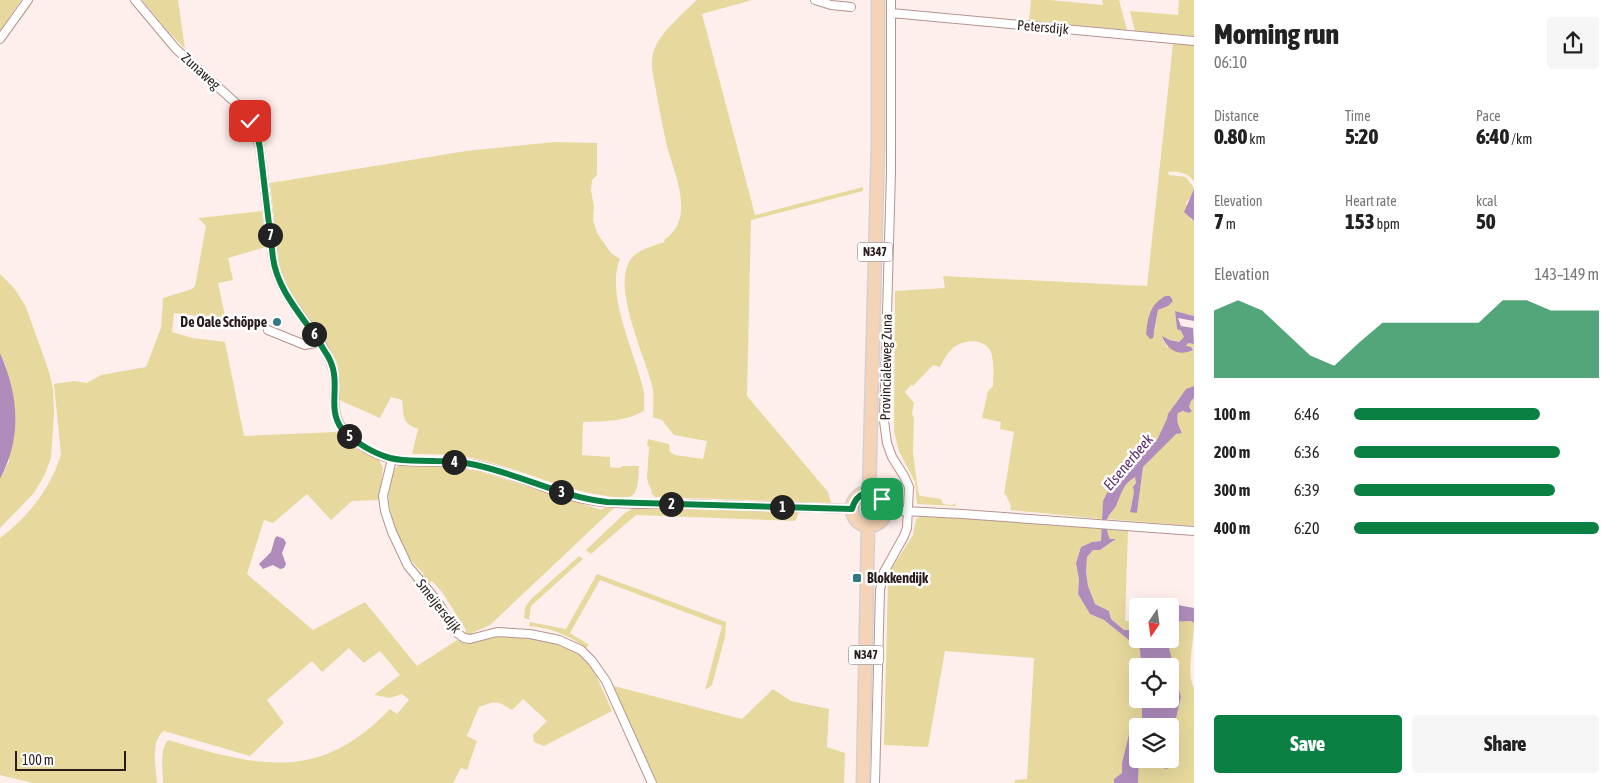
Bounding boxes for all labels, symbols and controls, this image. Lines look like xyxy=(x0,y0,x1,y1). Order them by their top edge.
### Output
street label: Petersdijk xyxy=(1017,17,1069,37)
button: share xyxy=(1547,17,1599,69)
text: Morning run xyxy=(1214,18,1339,50)
street label: Zunaweg xyxy=(178,49,224,93)
text: 06:10 xyxy=(1214,53,1247,71)
pin xyxy=(229,100,271,142)
icon: check xyxy=(236,107,264,135)
text: Distance xyxy=(1214,108,1259,124)
text: Time xyxy=(1345,108,1371,124)
text: Pace xyxy=(1476,108,1501,124)
text: 0.80 xyxy=(1214,124,1247,148)
text: 5:20 xyxy=(1345,124,1378,148)
text: 6:40 xyxy=(1476,124,1509,148)
text: km xyxy=(1247,131,1266,147)
text: /km xyxy=(1509,131,1532,147)
text: Elevation xyxy=(1214,193,1263,209)
text: Heart rate xyxy=(1345,193,1397,209)
text: kcal xyxy=(1476,193,1497,209)
text: 7 xyxy=(1214,209,1224,233)
text: 153 xyxy=(1345,209,1375,233)
text: 50 xyxy=(1476,209,1496,233)
text: m xyxy=(1224,216,1236,232)
text: bpm xyxy=(1375,216,1400,232)
pin: 7 xyxy=(258,222,282,248)
text: 7 xyxy=(267,227,274,243)
road number: N347 xyxy=(858,242,892,262)
text: Elevation xyxy=(1214,265,1269,283)
text: 143–149 m xyxy=(1535,265,1599,283)
street label: Provincialeweg Zuna xyxy=(877,313,895,421)
place label: De Oale Schöppe xyxy=(180,314,267,330)
marker: De Oale Schöppe xyxy=(271,316,283,328)
pin: 6 xyxy=(302,322,326,346)
text: 6 xyxy=(311,326,318,342)
text: 100 m xyxy=(1214,405,1250,423)
text: 6:46 xyxy=(1294,405,1319,423)
pin: 5 xyxy=(336,424,362,448)
text: 5 xyxy=(346,428,353,444)
water label: Elsenerbeek xyxy=(1100,430,1157,494)
text: 200 m xyxy=(1214,443,1250,461)
text: 6:36 xyxy=(1294,443,1319,461)
pin: 4 xyxy=(442,450,466,474)
text: 4 xyxy=(451,454,458,470)
pin xyxy=(861,478,903,520)
pin: 3 xyxy=(548,480,574,504)
text: 300 m xyxy=(1214,481,1250,499)
text: 6:39 xyxy=(1294,481,1319,499)
text: 3 xyxy=(558,484,565,500)
icon: arrive xyxy=(868,485,896,513)
pin: 2 xyxy=(658,492,684,516)
pin: 1 xyxy=(770,494,794,520)
text: 2 xyxy=(668,496,675,512)
text: 1 xyxy=(779,499,786,515)
text: 400 m xyxy=(1214,519,1250,537)
text: 6:20 xyxy=(1294,519,1319,537)
place label: Blokkendijk xyxy=(867,570,929,586)
marker: Blokkendijk xyxy=(851,572,863,584)
street label: Smeijersdijk xyxy=(413,576,465,636)
north arrow xyxy=(1129,598,1179,648)
map controls xyxy=(1129,598,1179,768)
road number: N347 xyxy=(848,646,884,664)
button: locate xyxy=(1129,658,1179,708)
button: Save xyxy=(1214,715,1402,773)
button: Share xyxy=(1412,715,1599,773)
button: layers xyxy=(1129,718,1179,768)
scale bar xyxy=(15,748,126,771)
text: 100 m xyxy=(22,752,54,768)

